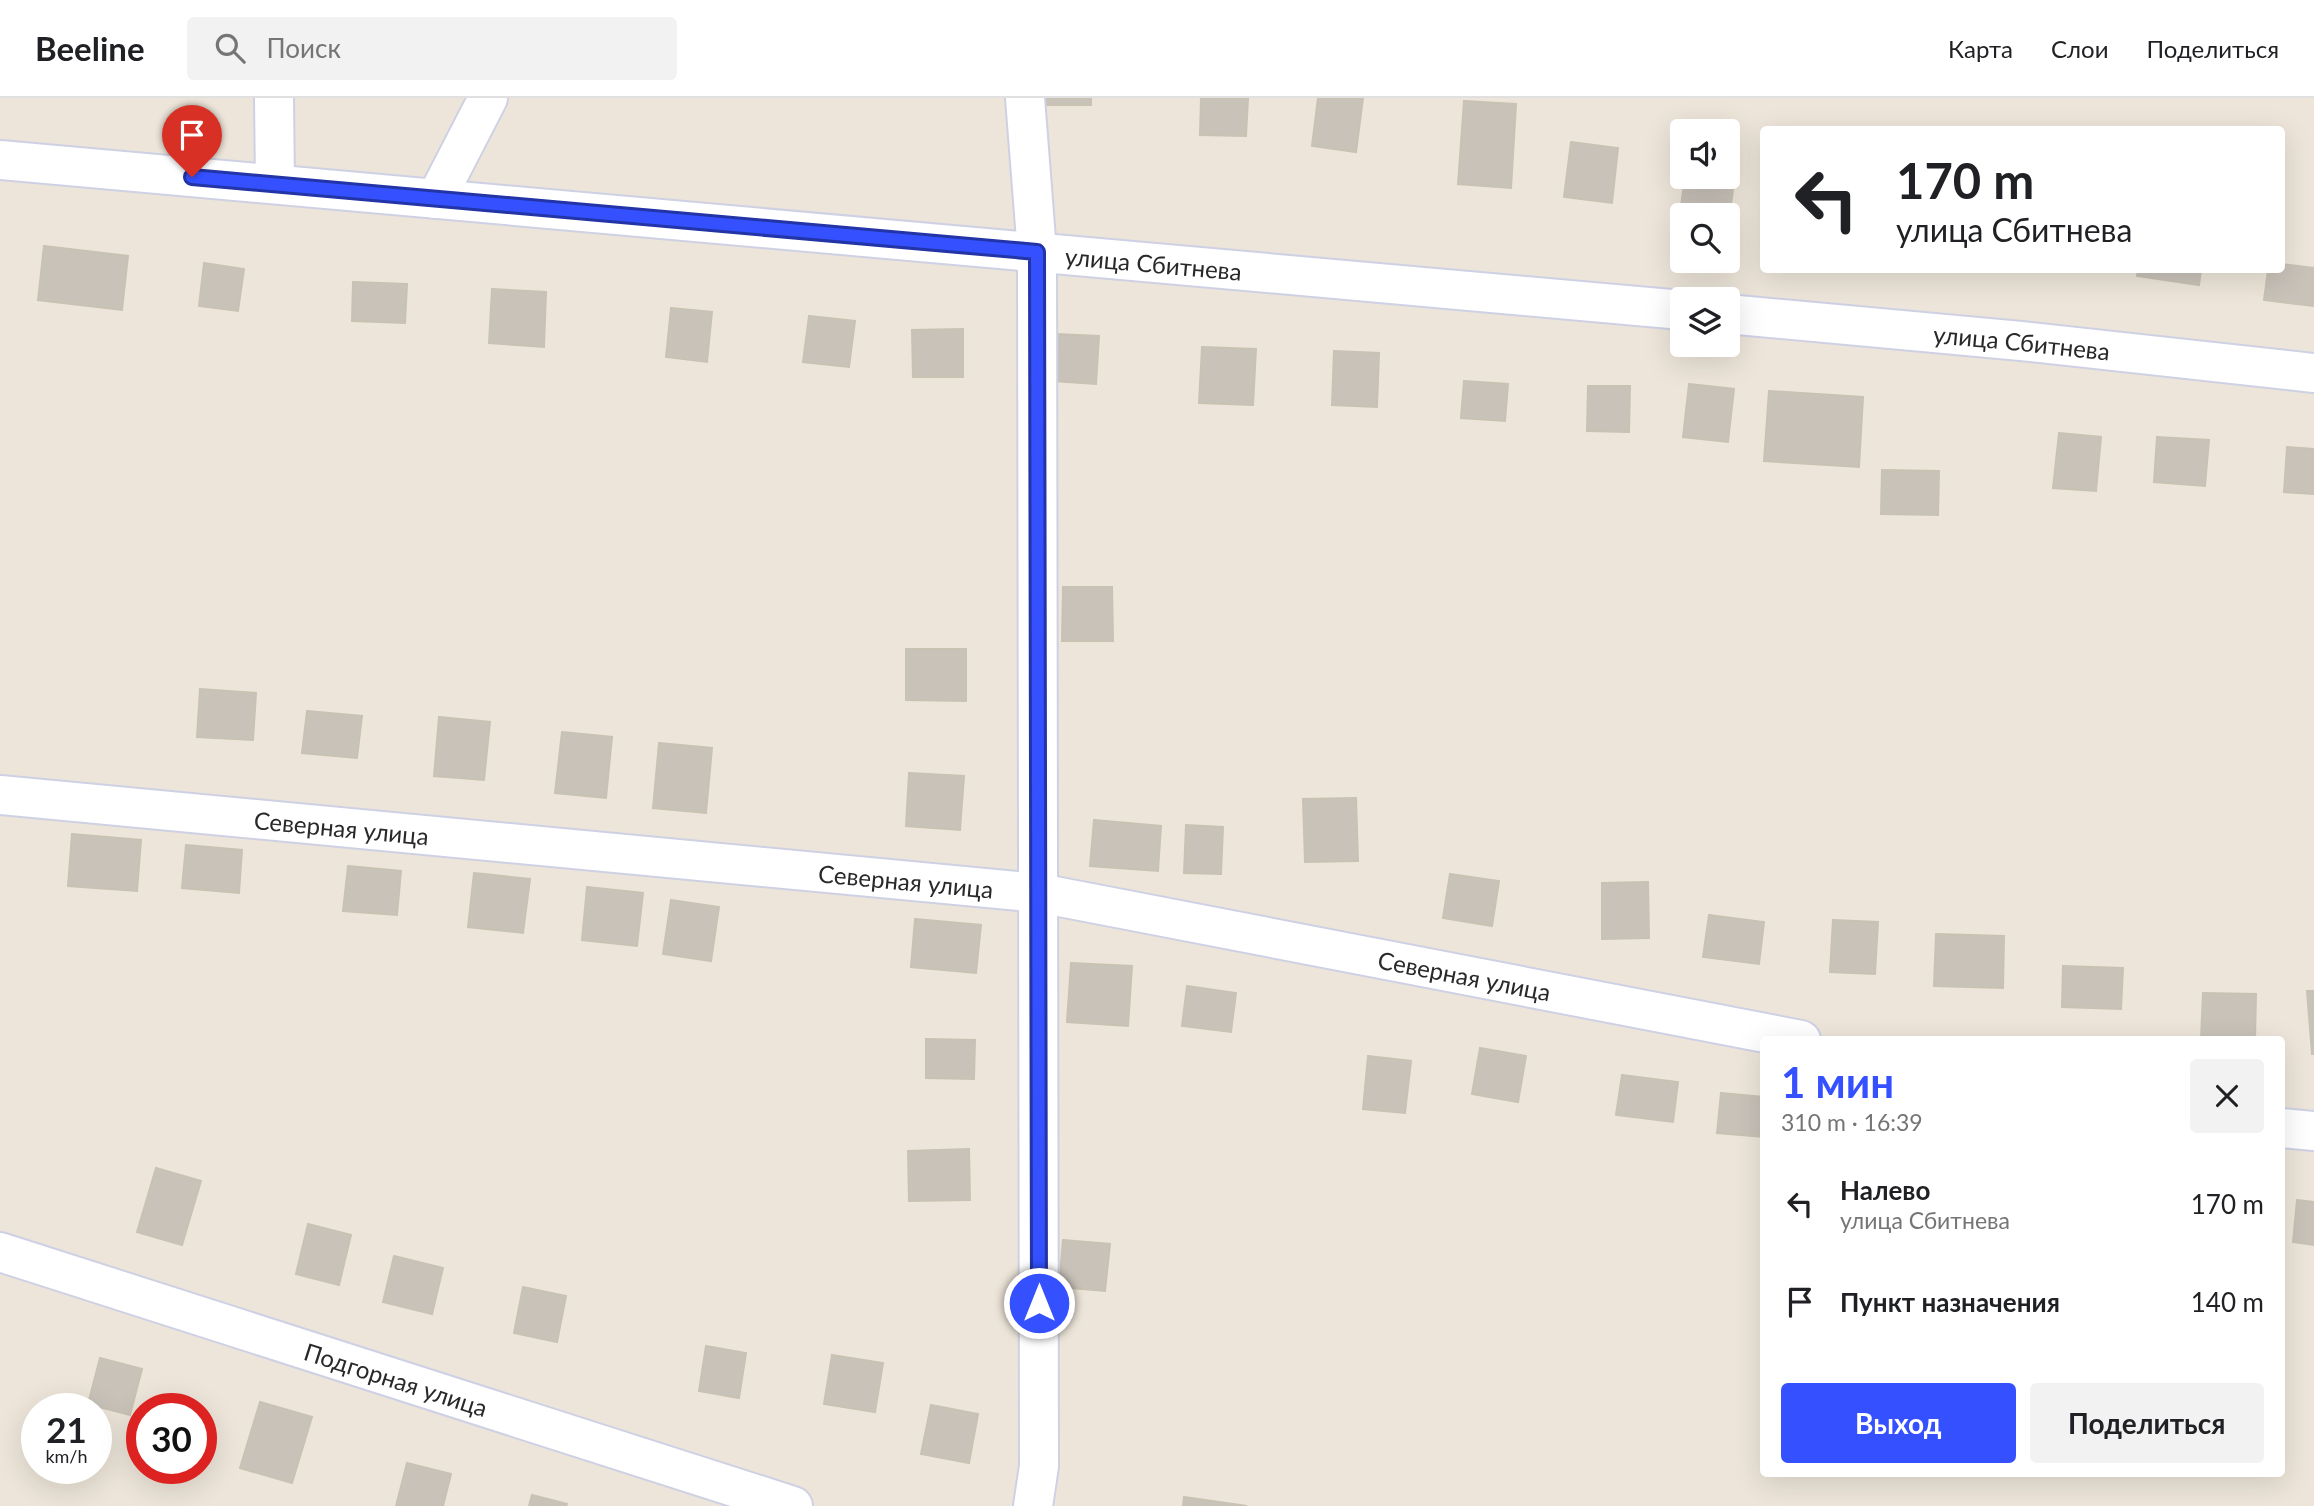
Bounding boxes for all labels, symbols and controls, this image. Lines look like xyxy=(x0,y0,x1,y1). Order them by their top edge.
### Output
search box xyxy=(187,17,677,80)
text: Beeline xyxy=(35,28,145,68)
icon: search xyxy=(211,29,249,67)
text: Поиск xyxy=(267,32,341,64)
text: Карта xyxy=(1948,34,2013,63)
text: Слои xyxy=(2051,34,2108,63)
text: Поделиться xyxy=(2146,34,2279,63)
pin xyxy=(162,105,222,177)
icon: arrive xyxy=(173,116,211,154)
map controls xyxy=(1670,119,1740,357)
button: sound xyxy=(1670,119,1740,189)
text: 170 m xyxy=(1896,151,2034,209)
icon: left xyxy=(1781,154,1872,245)
button: search xyxy=(1670,203,1740,273)
text: улица Сбитнева xyxy=(1896,210,2132,249)
street label: улица Сбитнева xyxy=(1064,241,1243,285)
button: layers xyxy=(1670,287,1740,357)
street label: улица Сбитнева xyxy=(1932,319,2112,365)
street label: Северная улица xyxy=(253,805,430,850)
street label: Северная улица xyxy=(817,858,995,903)
street label: Северная улица xyxy=(1376,944,1553,1006)
text: 1 мин xyxy=(1781,1057,1894,1107)
button: close xyxy=(2190,1059,2264,1133)
text: 310 m · 16:39 xyxy=(1781,1108,1923,1136)
text: Налево xyxy=(1840,1174,1930,1206)
icon: left xyxy=(1781,1185,1819,1223)
text: 170 m xyxy=(2191,1188,2264,1220)
text: улица Сбитнева xyxy=(1840,1206,2010,1234)
position arrow xyxy=(1002,1266,1076,1340)
icon: arrive xyxy=(1781,1283,1819,1321)
text: Пункт назначения xyxy=(1840,1286,2060,1318)
text: 140 m xyxy=(2191,1286,2264,1318)
street label: Подгорная улица xyxy=(301,1336,491,1422)
button: Выход xyxy=(1781,1383,2016,1463)
button: Поделиться xyxy=(2030,1383,2264,1463)
speed limit sign: 30 xyxy=(126,1393,217,1484)
text: 21 xyxy=(46,1408,87,1450)
text: km/h xyxy=(45,1445,88,1467)

